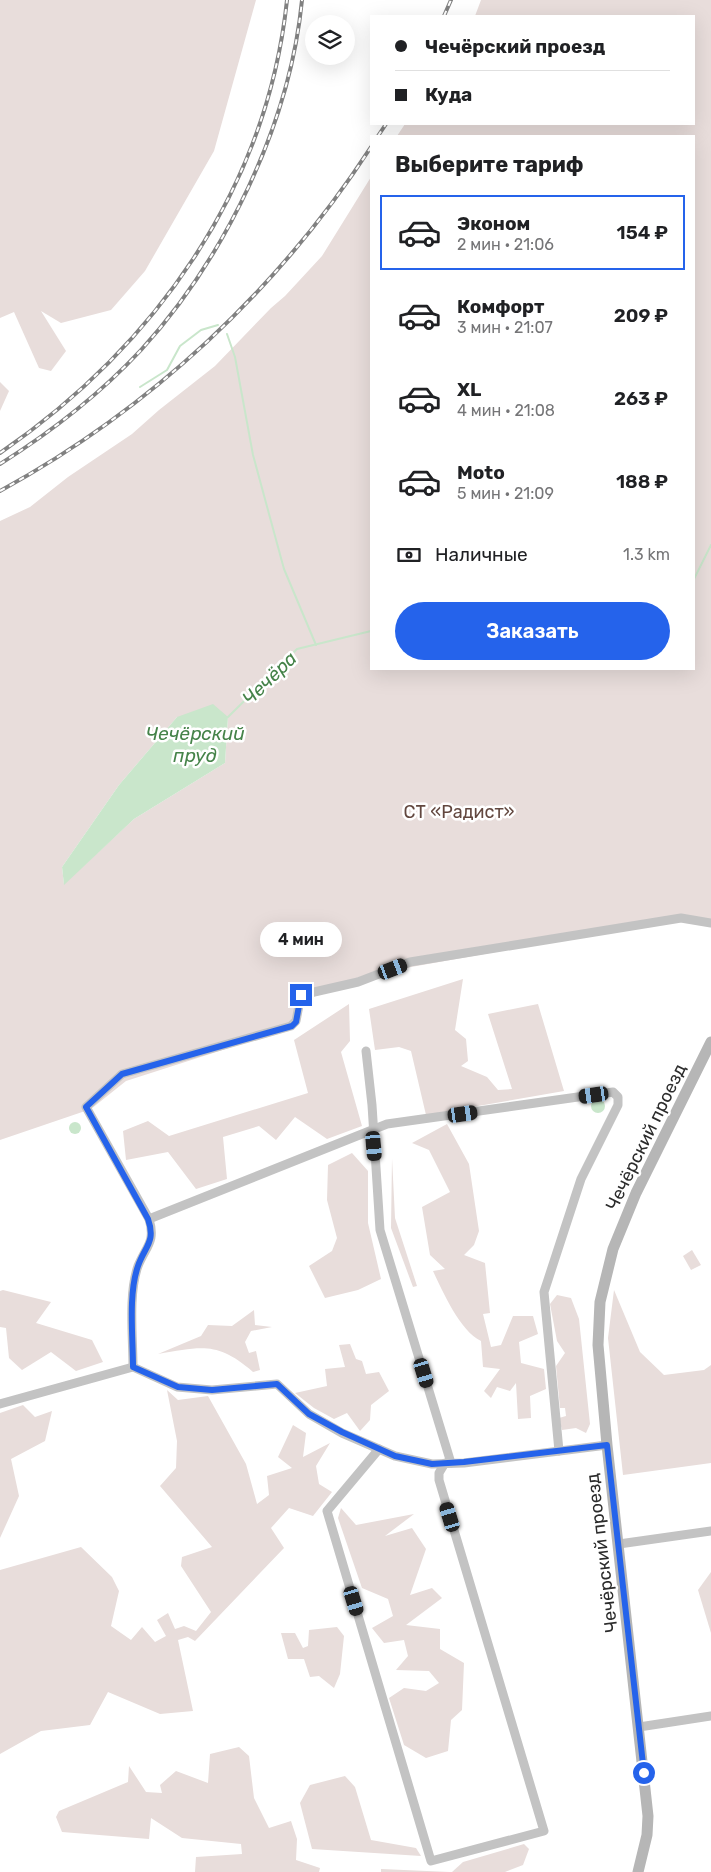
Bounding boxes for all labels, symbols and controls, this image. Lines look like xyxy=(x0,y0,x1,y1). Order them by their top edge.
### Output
map controls xyxy=(305,15,355,65)
button: layers xyxy=(305,15,355,65)
text: Чечёрский проезд xyxy=(425,35,605,58)
text: Куда xyxy=(425,83,472,106)
text: Выберите тариф xyxy=(395,151,584,178)
icon: car xyxy=(397,210,442,255)
text: Эконом xyxy=(457,212,530,235)
text: 154 ₽ xyxy=(617,221,668,244)
text: 2 мин · 21:06 xyxy=(457,235,554,254)
icon: car xyxy=(397,293,442,338)
text: Комфорт xyxy=(457,295,544,318)
text: 209 ₽ xyxy=(614,304,668,327)
text: 3 мин · 21:07 xyxy=(457,318,553,337)
icon: car xyxy=(397,376,442,421)
text: XL xyxy=(457,378,481,401)
text: 263 ₽ xyxy=(614,387,668,410)
text: 4 мин · 21:08 xyxy=(457,401,555,420)
icon: car xyxy=(397,459,442,504)
text: Moto xyxy=(457,461,505,484)
text: 188 ₽ xyxy=(616,470,668,493)
text: 5 мин · 21:09 xyxy=(457,484,554,503)
icon: cash xyxy=(395,541,423,569)
text: Наличные xyxy=(435,543,528,566)
text: 1.3 km xyxy=(623,545,670,564)
button: Заказать xyxy=(395,602,670,660)
water label: Чечёра xyxy=(237,647,301,710)
water label: Чечёрский пруд xyxy=(145,722,245,767)
park label: СТ «Радист» xyxy=(403,801,515,823)
callout: 4 мин xyxy=(260,922,342,958)
text: 4 мин xyxy=(278,930,324,949)
car xyxy=(376,957,409,981)
route end xyxy=(290,984,312,1006)
street label: Чечёрский проезд xyxy=(601,1060,691,1214)
car xyxy=(578,1085,609,1105)
car xyxy=(447,1104,478,1124)
car xyxy=(365,1130,382,1162)
car xyxy=(412,1356,435,1390)
street label: Чечёрский проезд xyxy=(581,1472,623,1634)
car xyxy=(438,1500,461,1534)
car xyxy=(342,1584,365,1618)
route start xyxy=(633,1762,655,1784)

